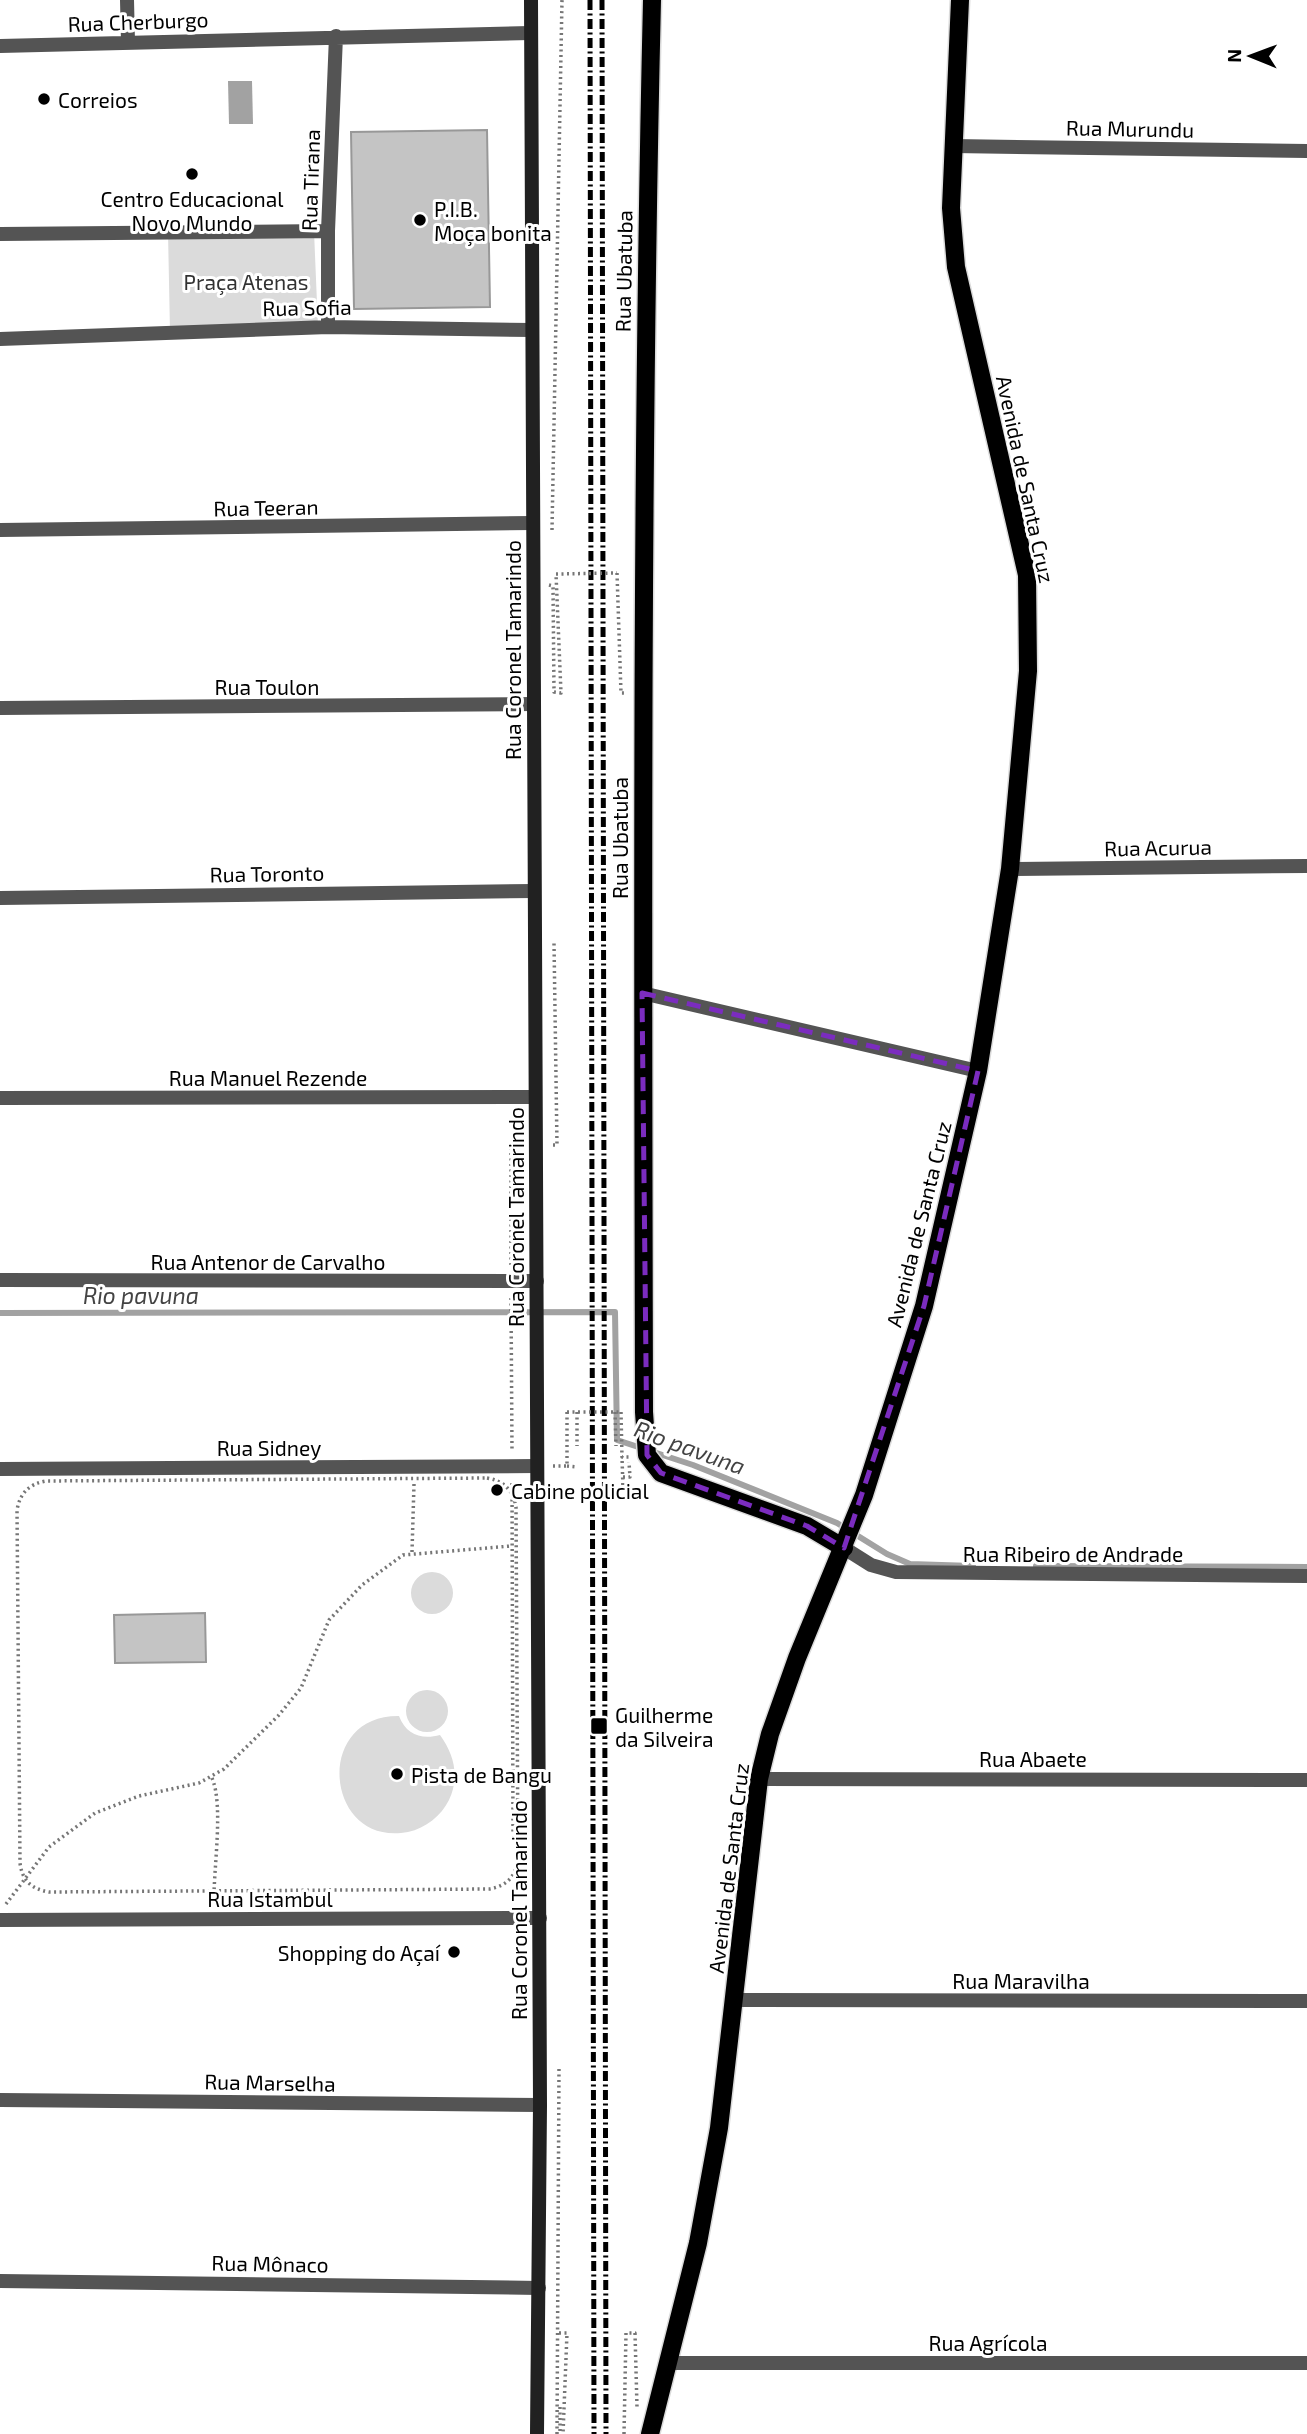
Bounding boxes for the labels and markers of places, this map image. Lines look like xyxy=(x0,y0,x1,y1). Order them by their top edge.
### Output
place label: Correios xyxy=(58,87,138,112)
marker: Correios xyxy=(36,91,52,107)
marker: Centro Educacional Novo Mundo xyxy=(184,166,200,182)
place label: Centro Educacional Novo Mundo xyxy=(100,186,284,235)
place label: P.I.B. Moça bonita xyxy=(434,196,552,247)
marker: P.I.B. Moça bonita xyxy=(412,212,428,228)
place label: Cabine policial xyxy=(511,1478,649,1503)
marker: Cabine policial xyxy=(489,1482,505,1498)
place label: Guilherme da Silveira xyxy=(615,1702,713,1751)
marker: Guilherme da Silveira xyxy=(589,1716,609,1736)
place label: Pista de Bangu xyxy=(411,1762,552,1787)
marker: Pista de Bangu xyxy=(389,1766,405,1782)
place label: Shopping do Açaí xyxy=(278,1940,441,1967)
marker: Shopping do Açaí xyxy=(446,1944,462,1960)

